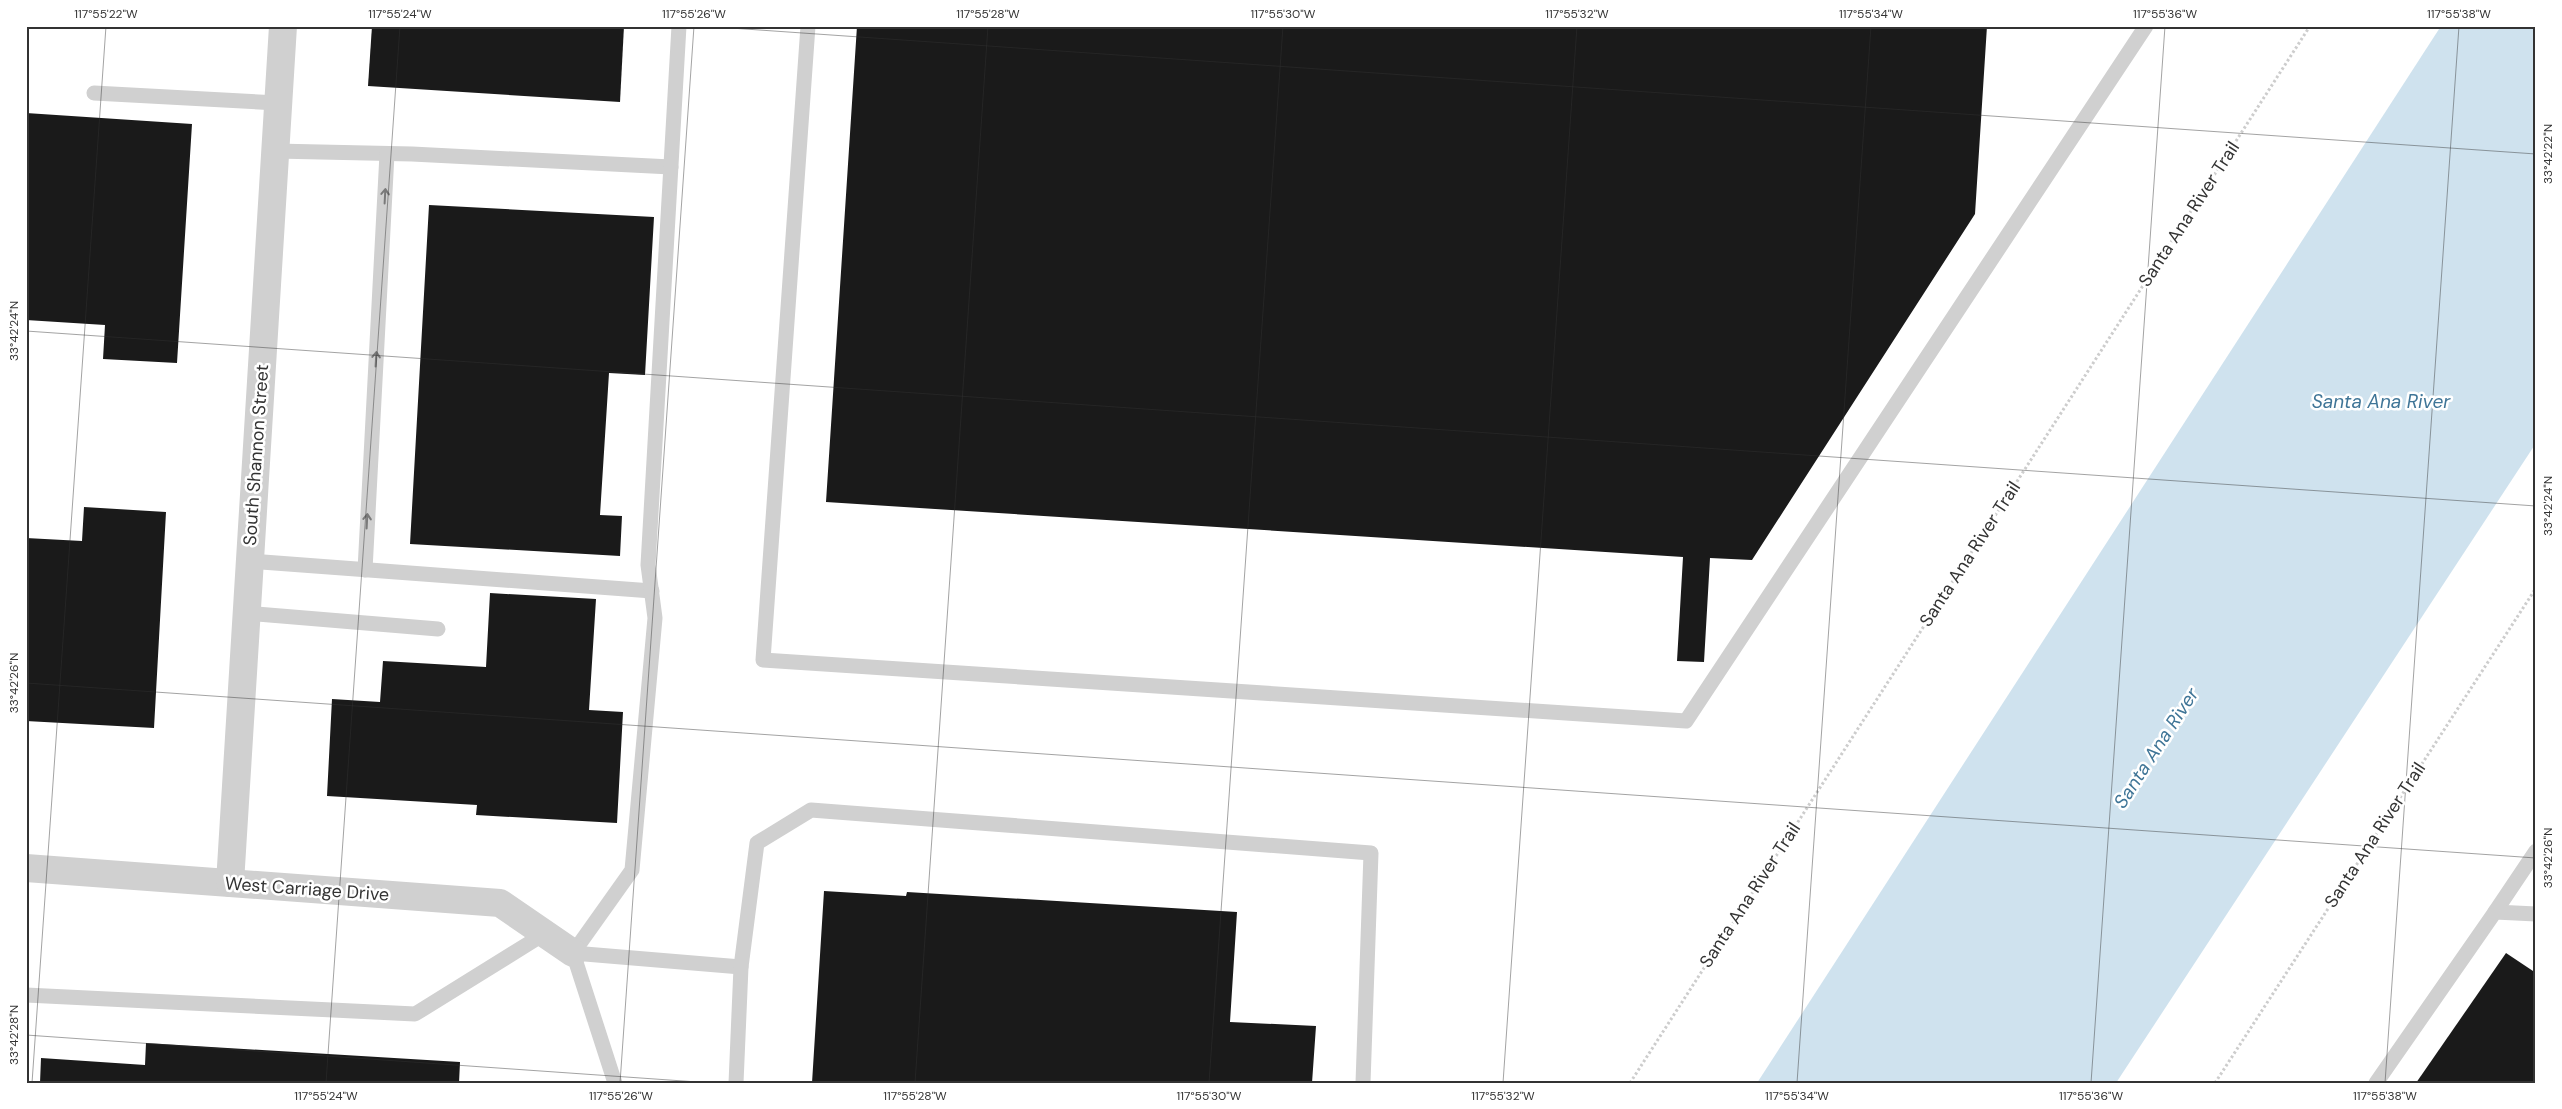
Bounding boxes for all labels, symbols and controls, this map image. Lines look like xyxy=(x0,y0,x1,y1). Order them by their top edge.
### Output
text: 117°55'22"W xyxy=(74,6,138,22)
text: 117°55'24"W xyxy=(368,6,432,22)
text: 117°55'26"W xyxy=(662,6,726,22)
text: 117°55'28"W xyxy=(956,6,1020,22)
text: 117°55'30"W xyxy=(1251,6,1316,22)
text: 117°55'32"W xyxy=(1545,6,1609,22)
text: 117°55'34"W xyxy=(1839,6,1903,22)
text: 117°55'36"W xyxy=(2133,6,2197,22)
text: 117°55'38"W xyxy=(2427,6,2491,22)
text: 33°42'22"N xyxy=(2540,124,2556,184)
street label: Santa Ana River Trail xyxy=(2133,137,2245,291)
one-way arrow xyxy=(380,189,389,205)
text: 33°42'24"N xyxy=(6,301,22,361)
one-way arrow xyxy=(371,351,380,367)
street label: South Shannon Street xyxy=(238,364,274,546)
water label: Santa Ana River xyxy=(2312,389,2451,414)
text: 33°42'24"N xyxy=(2540,476,2556,536)
street label: Santa Ana River Trail xyxy=(1914,477,2026,631)
one-way arrow xyxy=(363,513,372,529)
text: 33°42'26"N xyxy=(6,653,22,713)
water label: Santa Ana River xyxy=(2108,682,2205,813)
street label: Santa Ana River Trail xyxy=(2319,758,2431,912)
street label: Santa Ana River Trail xyxy=(1694,818,1806,972)
text: 33°42'26"N xyxy=(2540,828,2556,888)
street label: West Carriage Drive xyxy=(224,871,390,907)
text: 33°42'28"N xyxy=(6,1005,22,1065)
text: 117°55'24"W xyxy=(294,1088,358,1104)
text: 117°55'26"W xyxy=(589,1088,653,1104)
text: 117°55'28"W xyxy=(883,1088,947,1104)
text: 117°55'30"W xyxy=(1177,1088,1242,1104)
text: 117°55'32"W xyxy=(1471,1088,1535,1104)
text: 117°55'34"W xyxy=(1765,1088,1829,1104)
text: 117°55'36"W xyxy=(2059,1088,2123,1104)
text: 117°55'38"W xyxy=(2353,1088,2417,1104)

